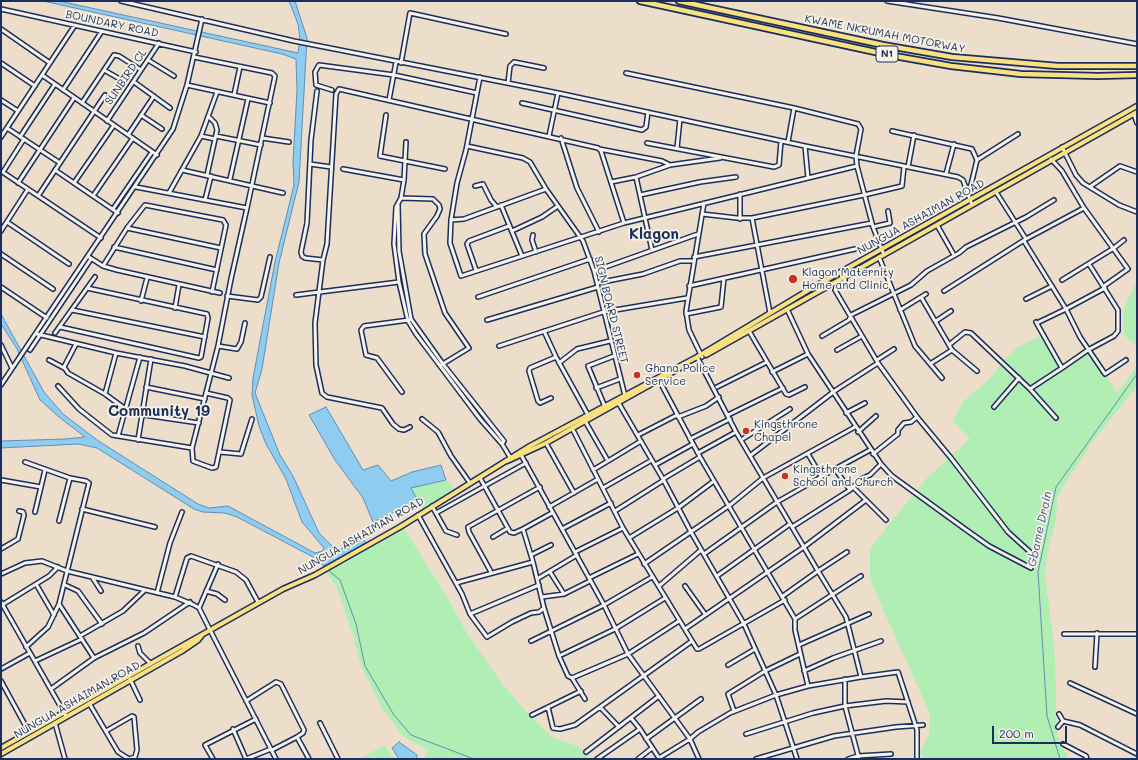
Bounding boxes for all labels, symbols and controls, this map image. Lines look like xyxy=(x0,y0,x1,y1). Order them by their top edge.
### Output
street label: BOUNDARY ROAD xyxy=(64,8,160,40)
street label: KWAME NKRUMAH MOTORWAY xyxy=(804,12,966,56)
street label: SUNBIRD CL xyxy=(102,46,150,108)
road number: N1 xyxy=(876,46,898,62)
street label: NUNGUA ASHAIMAN ROAD xyxy=(855,177,987,257)
district label: Klagon xyxy=(629,225,679,243)
street label: SIGN BOARD STREET xyxy=(591,255,631,365)
place label: Klagon Maternity Home and Clinic xyxy=(802,266,894,292)
marker: Klagon Maternity Home and Clinic xyxy=(787,273,799,285)
place label: Ghana Police Service xyxy=(645,362,715,388)
marker: Ghana Police Service xyxy=(632,370,642,380)
district label: Community 19 xyxy=(108,402,210,420)
place label: Kingsthrone Chapel xyxy=(754,418,818,444)
marker: Kingsthrone Chapel xyxy=(741,426,751,436)
place label: Kingsthrone School and Church xyxy=(793,463,893,489)
marker: Kingsthrone School and Church xyxy=(780,471,790,481)
water label: Gbame Drain xyxy=(1025,490,1055,568)
street label: NUNGUA ASHAIMAN ROAD xyxy=(296,494,426,578)
street label: NUNGUA ASHAIMAN ROAD xyxy=(12,658,142,742)
scale bar xyxy=(994,718,1069,744)
text: 200 m xyxy=(999,725,1034,741)

